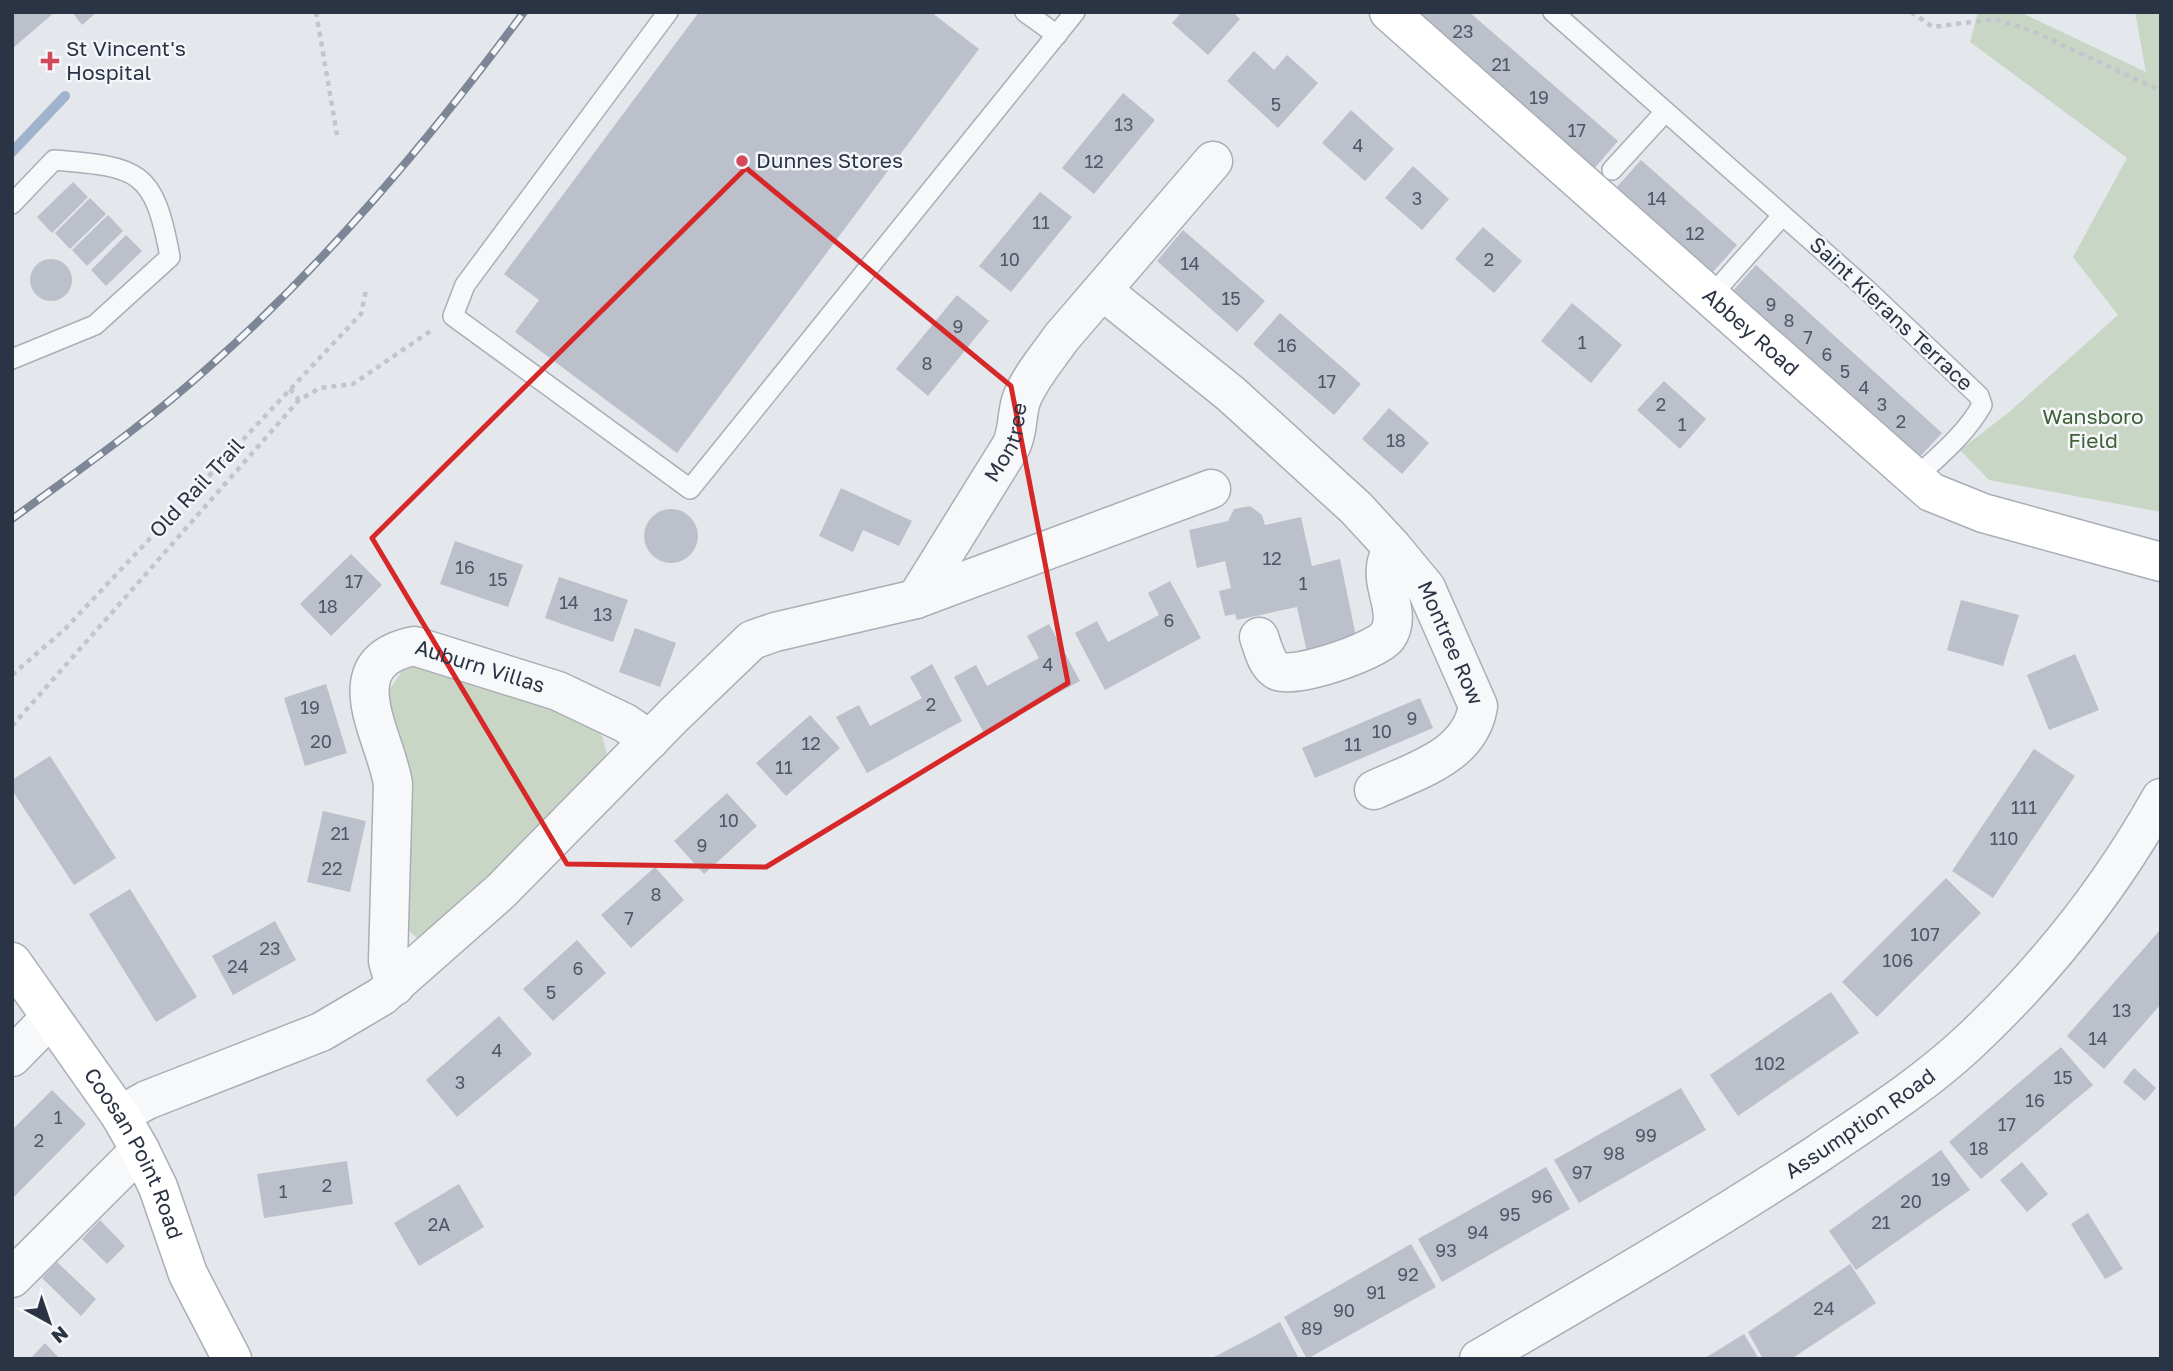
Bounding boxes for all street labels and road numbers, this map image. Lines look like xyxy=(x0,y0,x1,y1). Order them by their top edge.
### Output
street label: Saint Kierans Terrace xyxy=(1805,231,1979,396)
street label: Abbey Road xyxy=(1698,282,1805,381)
street label: Montree xyxy=(978,401,1032,486)
street label: Old Rail Trail xyxy=(143,432,249,543)
street label: Montree Row xyxy=(1412,577,1490,709)
street label: Auburn Villas xyxy=(412,633,549,698)
street label: Coosan Point Road xyxy=(79,1062,189,1242)
street label: Assumption Road xyxy=(1780,1062,1940,1184)

